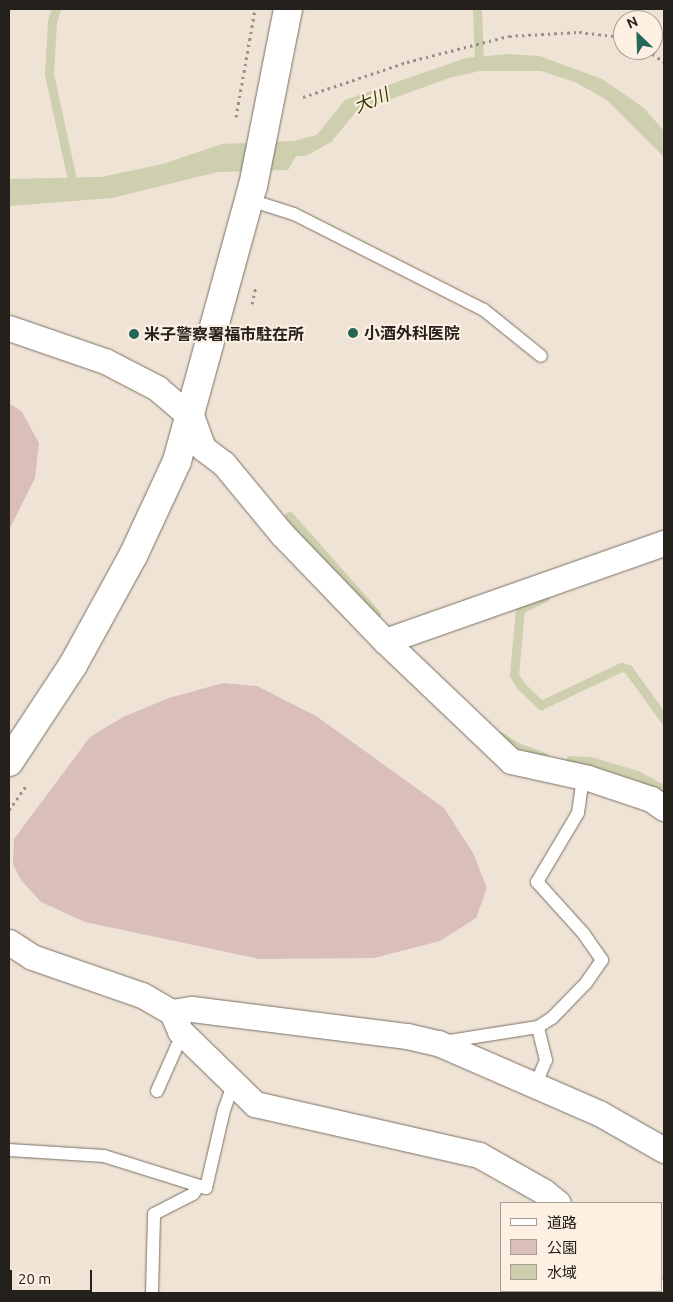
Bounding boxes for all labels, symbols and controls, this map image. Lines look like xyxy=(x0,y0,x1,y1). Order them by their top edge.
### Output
north arrow xyxy=(613,10,663,60)
text: N xyxy=(624,13,640,32)
water label: 大川 xyxy=(350,83,392,117)
place label: 小酒外科医院 xyxy=(364,323,460,343)
place label: 米子警察署福市駐在所 xyxy=(144,324,304,344)
marker: 小酒外科医院 xyxy=(346,326,360,340)
marker: 米子警察署福市駐在所 xyxy=(128,328,140,340)
legend xyxy=(500,1202,663,1292)
text: 道路 xyxy=(547,1214,577,1231)
text: 公園 xyxy=(547,1239,577,1256)
scale bar xyxy=(12,1260,95,1292)
text: 水域 xyxy=(547,1264,577,1281)
text: 20 m xyxy=(18,1270,51,1287)

